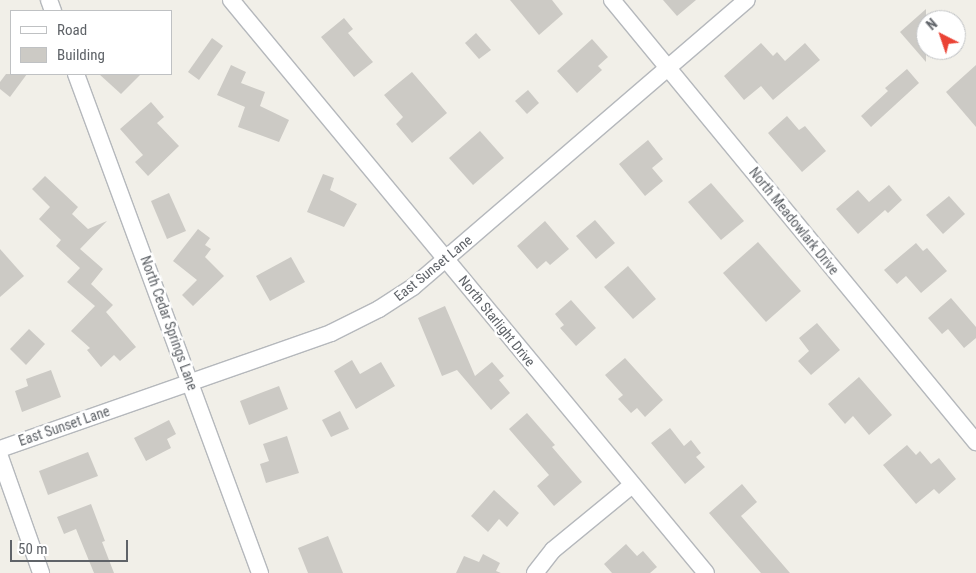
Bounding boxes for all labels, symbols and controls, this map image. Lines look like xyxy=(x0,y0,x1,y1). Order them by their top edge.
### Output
legend xyxy=(10,10,172,75)
north arrow xyxy=(916,10,966,60)
text: N xyxy=(923,16,940,33)
text: Road xyxy=(57,21,87,39)
text: Building xyxy=(57,46,105,64)
street label: North Meadowlark Drive xyxy=(746,164,842,278)
street label: East Sunset Lane xyxy=(391,232,475,304)
street label: North Cedar Springs Lane xyxy=(137,254,201,392)
street label: North Starlight Drive xyxy=(455,272,539,370)
street label: East Sunset Lane xyxy=(16,403,112,449)
scale bar xyxy=(12,530,130,562)
text: 50 m xyxy=(18,540,48,558)

